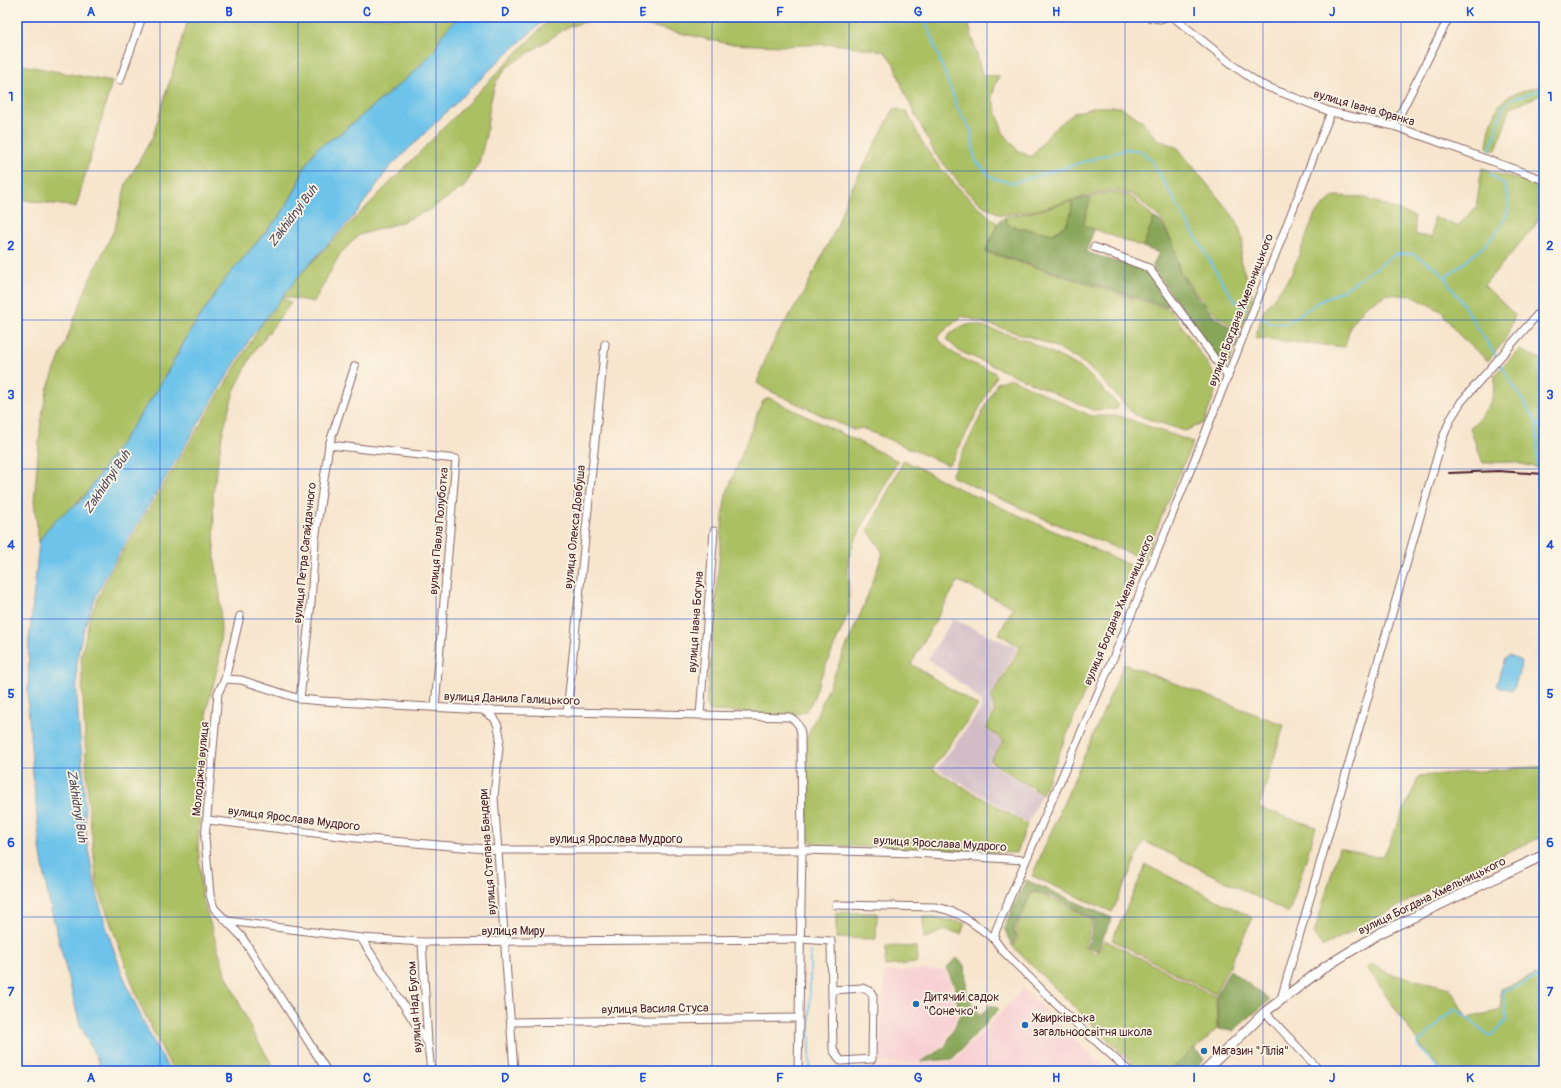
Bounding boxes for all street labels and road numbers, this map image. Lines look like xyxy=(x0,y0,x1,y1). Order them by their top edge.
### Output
street label: вулиця Івана Франка xyxy=(1312,86,1417,130)
street label: вулиця Богдана Хмельницького xyxy=(1205,231,1277,388)
street label: вулиця Олекса Довбуша xyxy=(561,464,589,590)
street label: вулиця Павла Полуботка xyxy=(426,466,452,595)
street label: вулиця Петра Сагайдачного xyxy=(290,481,320,624)
street label: вулиця Богдана Хмельницького xyxy=(1080,532,1158,688)
street label: вулиця Івана Богуна xyxy=(685,570,707,673)
street label: вулиця Данила Галицького xyxy=(444,689,581,709)
street label: Молодіжна вулиця xyxy=(189,721,213,817)
street label: вулиця Степана Бандери xyxy=(476,788,500,916)
street label: вулиця Ярослава Мудрого xyxy=(227,803,362,835)
street label: вулиця Ярослава Мудрого xyxy=(549,832,683,847)
street label: вулиця Ярослава Мудрого xyxy=(873,833,1007,855)
street label: вулиця Богдана Хмельницького xyxy=(1356,853,1509,938)
street label: вулиця Миру xyxy=(481,924,545,939)
street label: вулиця Над Бугом xyxy=(404,960,426,1054)
street label: вулиця Василя Стуса xyxy=(601,1001,709,1017)

